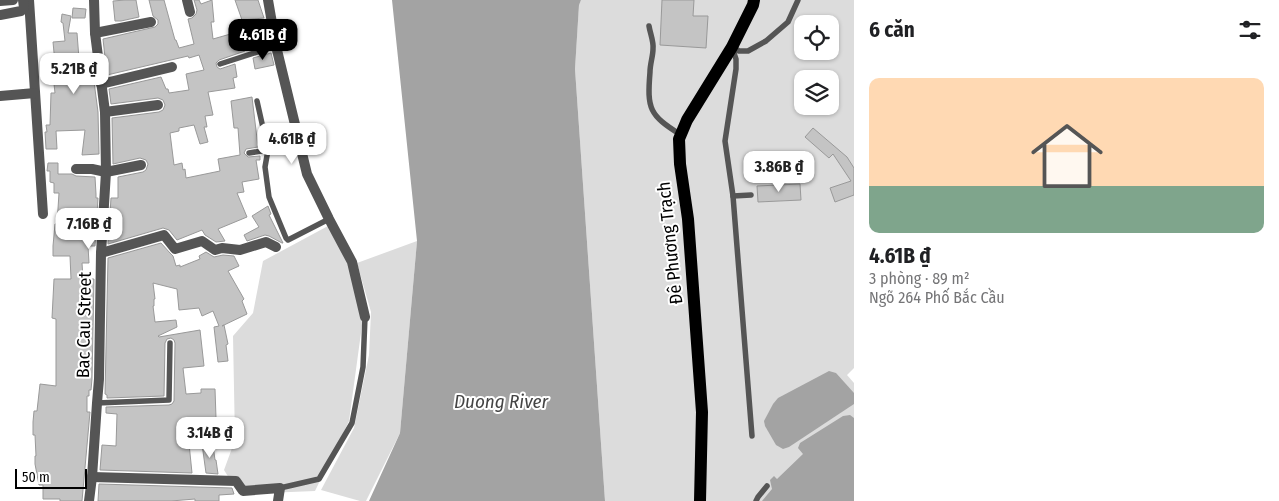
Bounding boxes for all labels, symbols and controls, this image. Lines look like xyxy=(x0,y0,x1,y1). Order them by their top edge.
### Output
map controls xyxy=(794,15,839,115)
button: locate xyxy=(794,15,839,60)
icon: filters xyxy=(1236,16,1264,44)
text: 6 căn xyxy=(869,17,915,43)
pin: 4.61B ₫ xyxy=(217,18,309,61)
text: 4.61B ₫ xyxy=(239,25,287,44)
pin: 5.21B ₫ xyxy=(28,52,120,95)
text: 5.21B ₫ xyxy=(51,59,97,78)
button: layers xyxy=(794,70,839,115)
icon: home xyxy=(1022,111,1112,201)
pin: 4.61B ₫ xyxy=(246,122,338,165)
text: 4.61B ₫ xyxy=(268,129,316,148)
pin: 3.86B ₫ xyxy=(733,150,825,193)
text: 3.86B ₫ xyxy=(754,157,804,176)
street label: Đê Phương Trạch xyxy=(653,181,687,305)
pin: 7.16B ₫ xyxy=(43,208,135,250)
text: 7.16B ₫ xyxy=(66,214,112,233)
text: 4.61B ₫ xyxy=(869,243,931,269)
text: 3 phòng · 89 m² xyxy=(869,269,970,288)
street label: Bac Cau Street xyxy=(72,272,96,378)
text: Ngõ 264 Phố Bắc Cầu xyxy=(869,288,1005,307)
water label: Duong River xyxy=(454,390,550,413)
pin: 3.14B ₫ xyxy=(164,416,256,459)
text: 3.14B ₫ xyxy=(187,423,233,442)
scale bar xyxy=(15,466,88,489)
text: 50 m xyxy=(22,469,50,486)

